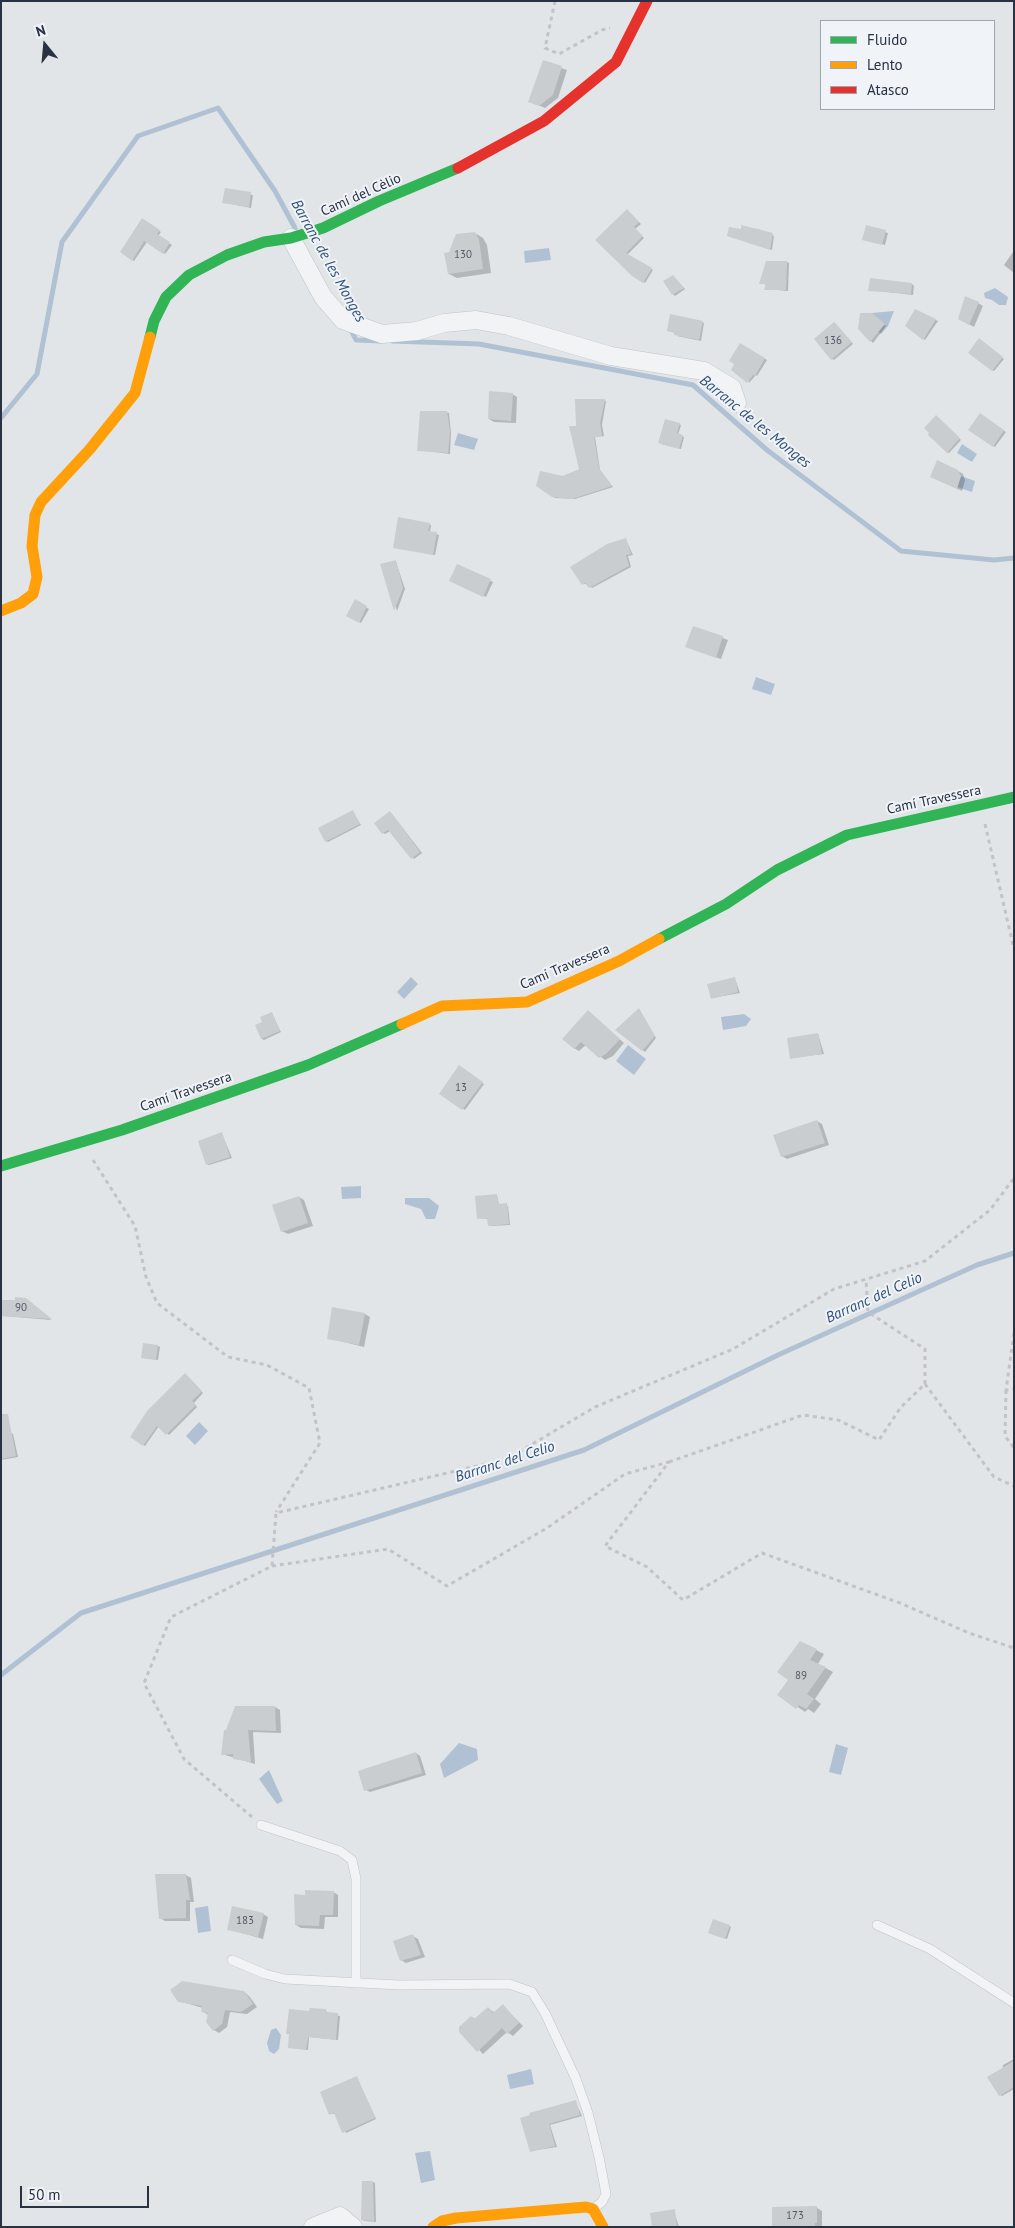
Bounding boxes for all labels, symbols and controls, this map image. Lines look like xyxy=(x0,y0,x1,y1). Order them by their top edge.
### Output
north arrow xyxy=(20,20,70,70)
legend xyxy=(820,20,995,110)
text: N xyxy=(34,21,48,41)
text: Fluido xyxy=(867,30,907,49)
text: Lento xyxy=(867,55,903,74)
text: Atasco xyxy=(867,80,909,99)
street label: Camí del Cèlio xyxy=(318,170,404,220)
water label: Barranc de les Monges xyxy=(287,196,369,326)
house number: 130 xyxy=(454,248,472,262)
house number: 136 xyxy=(824,334,842,348)
water label: Barranc de les Monges xyxy=(696,372,814,472)
street label: Camí Travessera xyxy=(885,782,983,818)
street label: Camí Travessera xyxy=(518,941,612,993)
street label: Camí Travessera xyxy=(138,1068,234,1116)
house number: 13 xyxy=(455,1081,467,1095)
water label: Barranc del Celio xyxy=(823,1269,925,1327)
house number: 90 xyxy=(15,1301,27,1315)
water label: Barranc del Celio xyxy=(453,1437,557,1487)
house number: 89 xyxy=(795,1669,807,1683)
house number: 183 xyxy=(236,1914,254,1928)
scale bar xyxy=(22,2176,151,2208)
text: 50 m xyxy=(28,2185,61,2204)
house number: 173 xyxy=(786,2209,804,2223)

